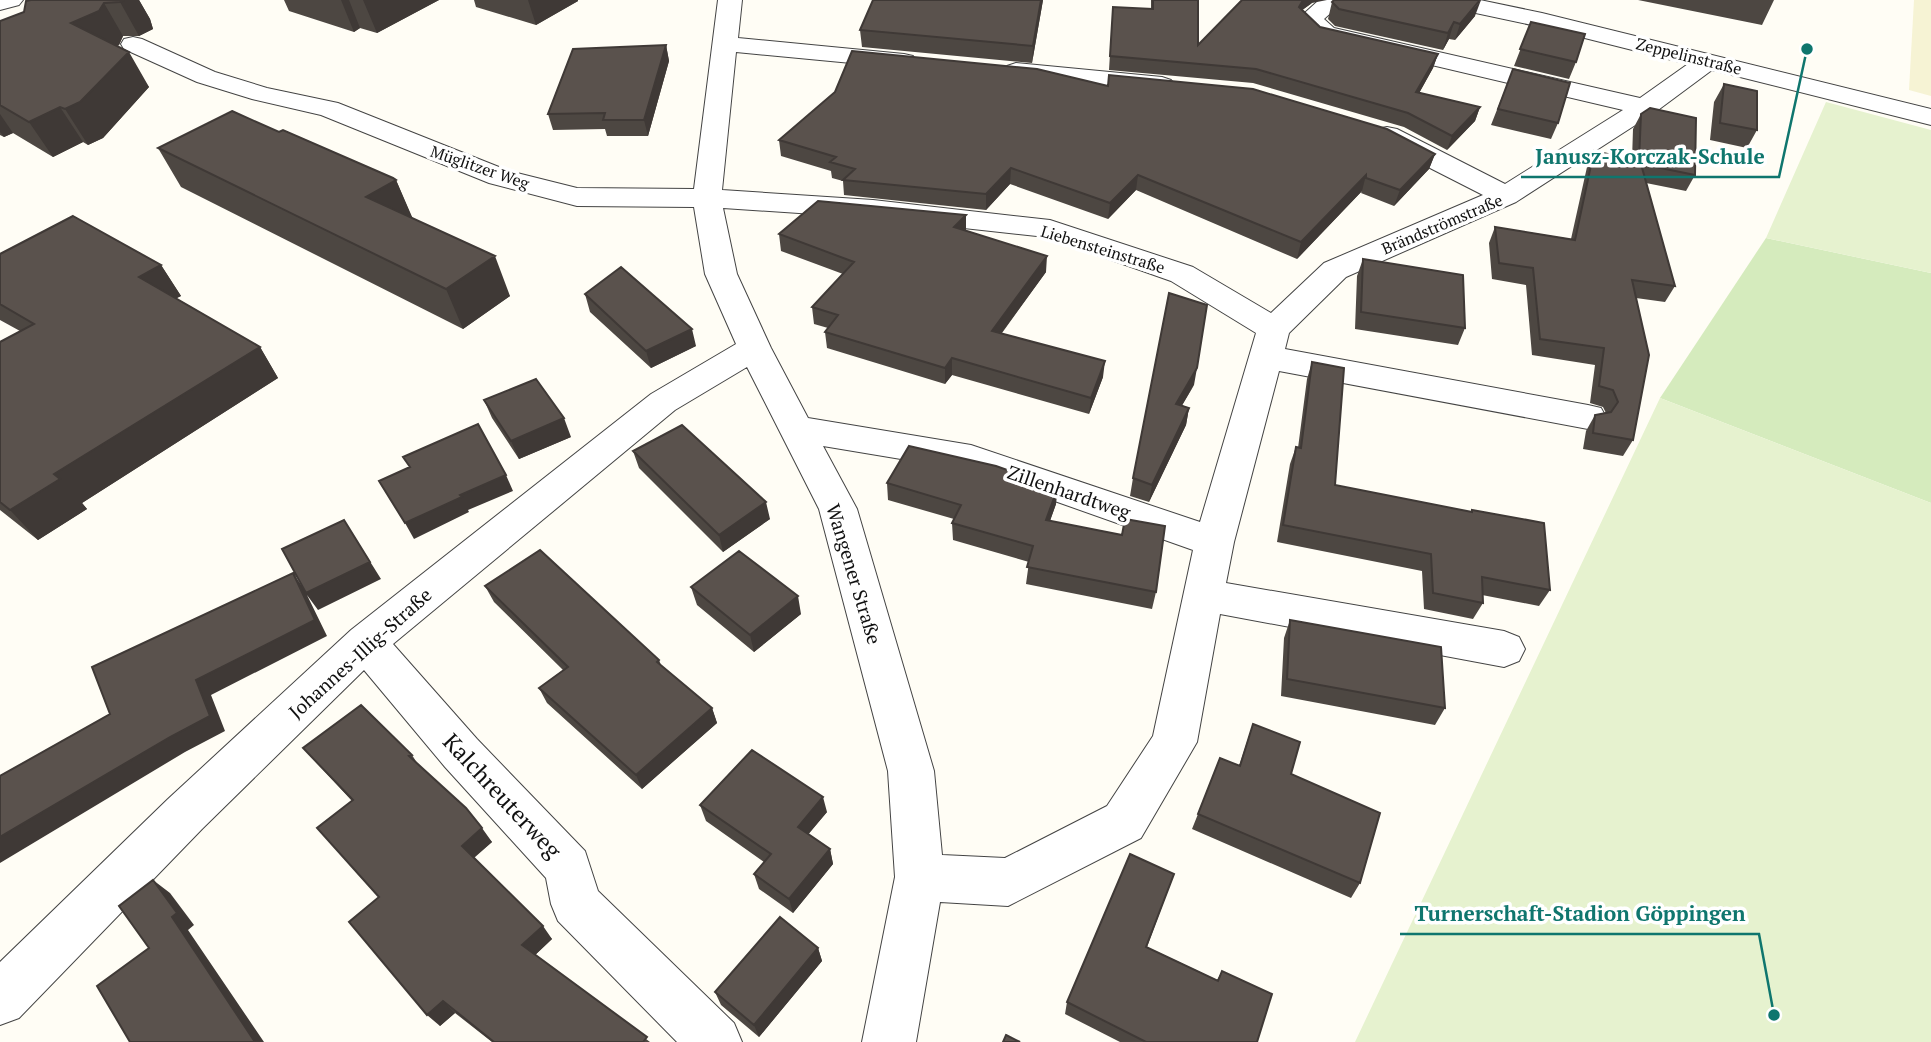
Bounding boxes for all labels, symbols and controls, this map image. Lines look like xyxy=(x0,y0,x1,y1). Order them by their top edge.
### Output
street label: Zeppelinstraße xyxy=(1634,32,1744,80)
callout: Janusz-Korczak-Schule xyxy=(1521,135,1779,177)
street label: Müglitzer Weg xyxy=(428,140,533,194)
text: Janusz-Korczak-Schule xyxy=(1535,142,1765,170)
street label: Brändströmstraße xyxy=(1378,189,1506,259)
street label: Liebensteinstraße xyxy=(1038,220,1168,278)
street label: Zillenhardtweg xyxy=(1004,459,1135,525)
street label: Wangener Straße xyxy=(821,501,888,647)
street label: Johannes-Illig-Straße xyxy=(283,582,436,723)
street label: Kalchreuterweg xyxy=(436,726,569,866)
callout: Turnerschaft-Stadion Göppingen xyxy=(1400,892,1759,934)
text: Turnerschaft-Stadion Göppingen xyxy=(1414,899,1746,927)

